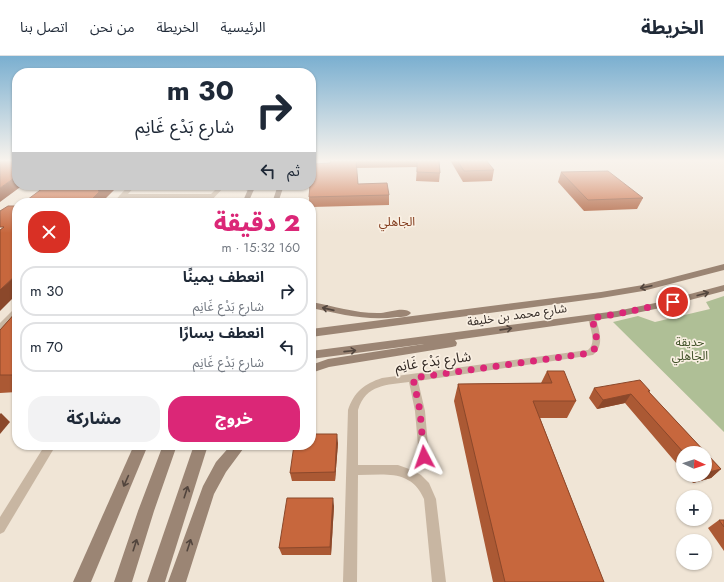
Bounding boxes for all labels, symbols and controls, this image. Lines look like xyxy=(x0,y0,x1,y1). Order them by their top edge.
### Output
text: الخريطة xyxy=(641,14,704,41)
text: اتصل بنا xyxy=(20,17,68,37)
text: من نحن xyxy=(90,17,135,37)
text: الخريطة xyxy=(157,17,199,37)
text: الرئيسية xyxy=(221,17,266,37)
text: 30 m xyxy=(167,70,234,111)
icon: right xyxy=(248,84,300,136)
text: شارع بَدْع غَانِم xyxy=(135,114,234,140)
icon: left xyxy=(257,160,279,182)
text: ثم xyxy=(287,160,300,182)
text: 2 دقيقة xyxy=(214,205,300,240)
button: close xyxy=(28,211,70,253)
district label: الجاهلي xyxy=(379,213,415,232)
text: 160 m · 15:32 xyxy=(222,238,300,257)
text: انعطف يمينًا xyxy=(183,266,264,288)
text: 30 m xyxy=(30,280,63,302)
icon: right xyxy=(276,280,298,302)
one-way arrow xyxy=(639,284,652,292)
pin xyxy=(656,285,690,319)
one-way arrow xyxy=(696,290,709,297)
icon: arrive xyxy=(662,291,684,313)
text: شارع بَدْع غَانِم xyxy=(193,297,264,316)
street label: شارع محمد بن خليفة xyxy=(466,299,568,331)
one-way arrow xyxy=(321,304,334,312)
text: انعطف يسارًا xyxy=(179,322,264,344)
one-way arrow xyxy=(499,325,512,333)
park label: حديقة الجَاهلِي xyxy=(672,333,708,366)
text: 70 m xyxy=(30,336,63,358)
icon: left xyxy=(276,336,298,358)
street label: شارع بَدْع غَانِم xyxy=(394,346,473,377)
one-way arrow xyxy=(343,347,356,355)
text: شارع بَدْع غَانِم xyxy=(193,353,264,372)
button: مشاركة xyxy=(28,396,160,442)
button: خروج xyxy=(168,396,300,442)
position arrow xyxy=(403,436,445,478)
north arrow xyxy=(676,446,712,482)
map controls xyxy=(676,446,712,570)
one-way arrow xyxy=(122,474,129,486)
one-way arrow xyxy=(183,485,190,498)
button: + xyxy=(676,490,712,526)
button: − xyxy=(676,534,712,570)
one-way arrow xyxy=(132,538,139,551)
one-way arrow xyxy=(186,539,194,551)

